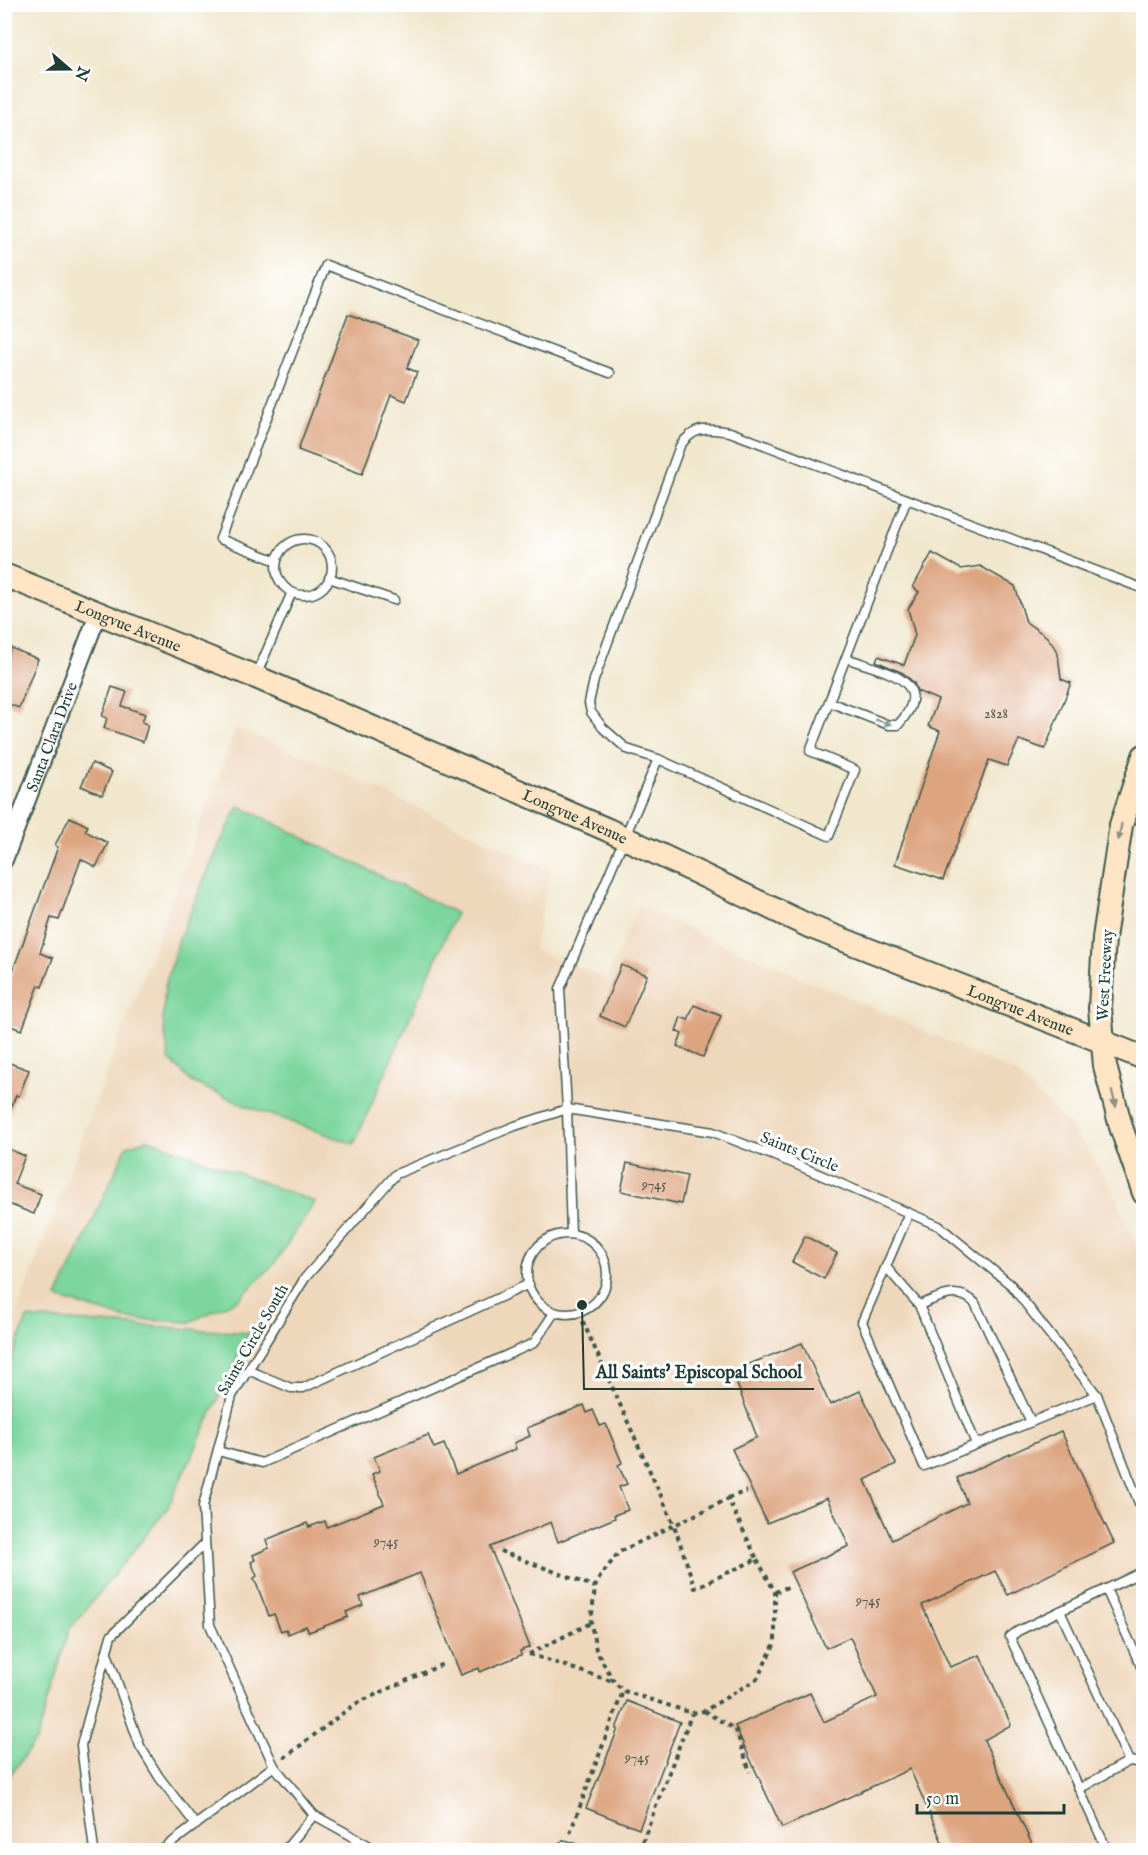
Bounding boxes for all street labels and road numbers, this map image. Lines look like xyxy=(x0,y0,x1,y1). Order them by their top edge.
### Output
street label: Longvue Avenue xyxy=(71,597,183,658)
street label: Santa Clara Drive xyxy=(23,680,83,795)
street label: Longvue Avenue xyxy=(519,786,630,850)
street label: West Freeway xyxy=(1094,928,1118,1022)
street label: Longvue Avenue xyxy=(964,981,1076,1041)
street label: Saints Circle xyxy=(757,1128,841,1178)
street label: Saints Circle South xyxy=(214,1280,294,1399)

